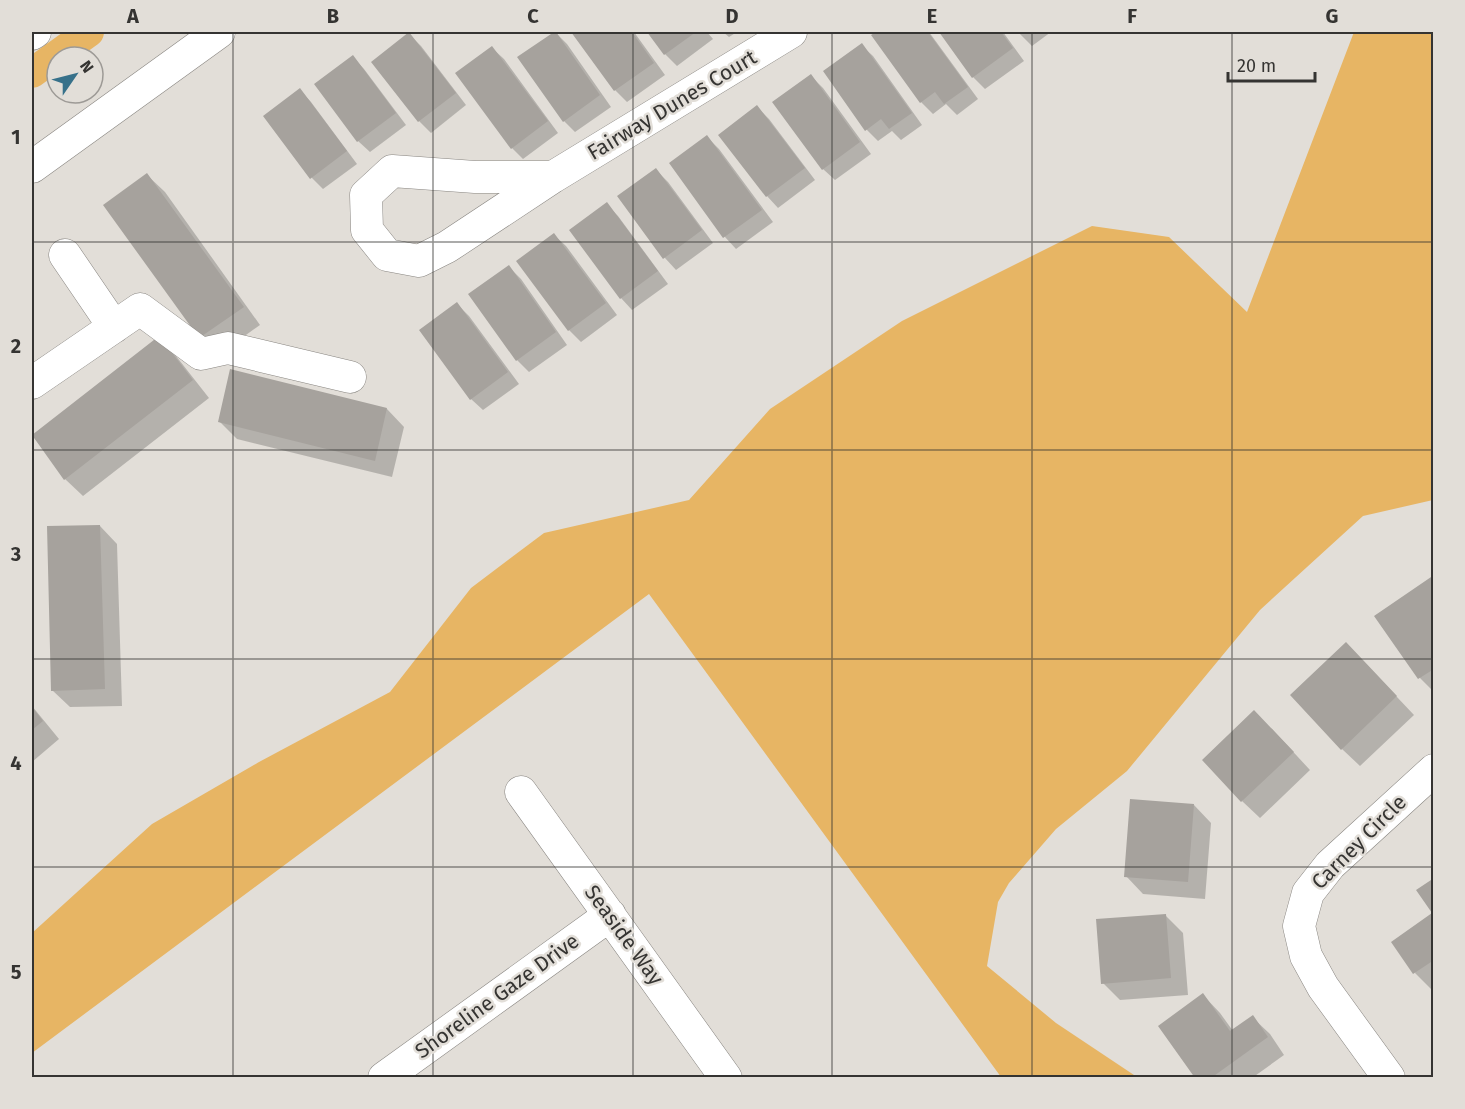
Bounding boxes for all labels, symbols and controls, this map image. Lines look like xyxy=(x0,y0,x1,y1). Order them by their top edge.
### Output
text: A xyxy=(126,4,140,28)
text: B xyxy=(327,4,339,28)
text: C xyxy=(527,4,539,28)
text: D xyxy=(725,4,739,28)
text: E xyxy=(927,4,937,28)
text: F xyxy=(1127,4,1137,28)
text: G xyxy=(1326,4,1338,28)
street label: Fairway Dunes Court xyxy=(583,44,762,166)
north arrow xyxy=(45,45,105,105)
scale bar xyxy=(1228,45,1315,83)
text: 20 m xyxy=(1237,55,1276,77)
text: N xyxy=(76,57,98,76)
text: 1 xyxy=(11,125,21,149)
text: 2 xyxy=(11,334,21,358)
text: 3 xyxy=(10,542,21,566)
text: 4 xyxy=(10,751,22,775)
street label: Carney Circle xyxy=(1306,789,1412,895)
street label: Seaside Way xyxy=(579,880,669,991)
street label: Shoreline Gaze Drive xyxy=(410,928,584,1064)
text: 5 xyxy=(11,960,22,984)

